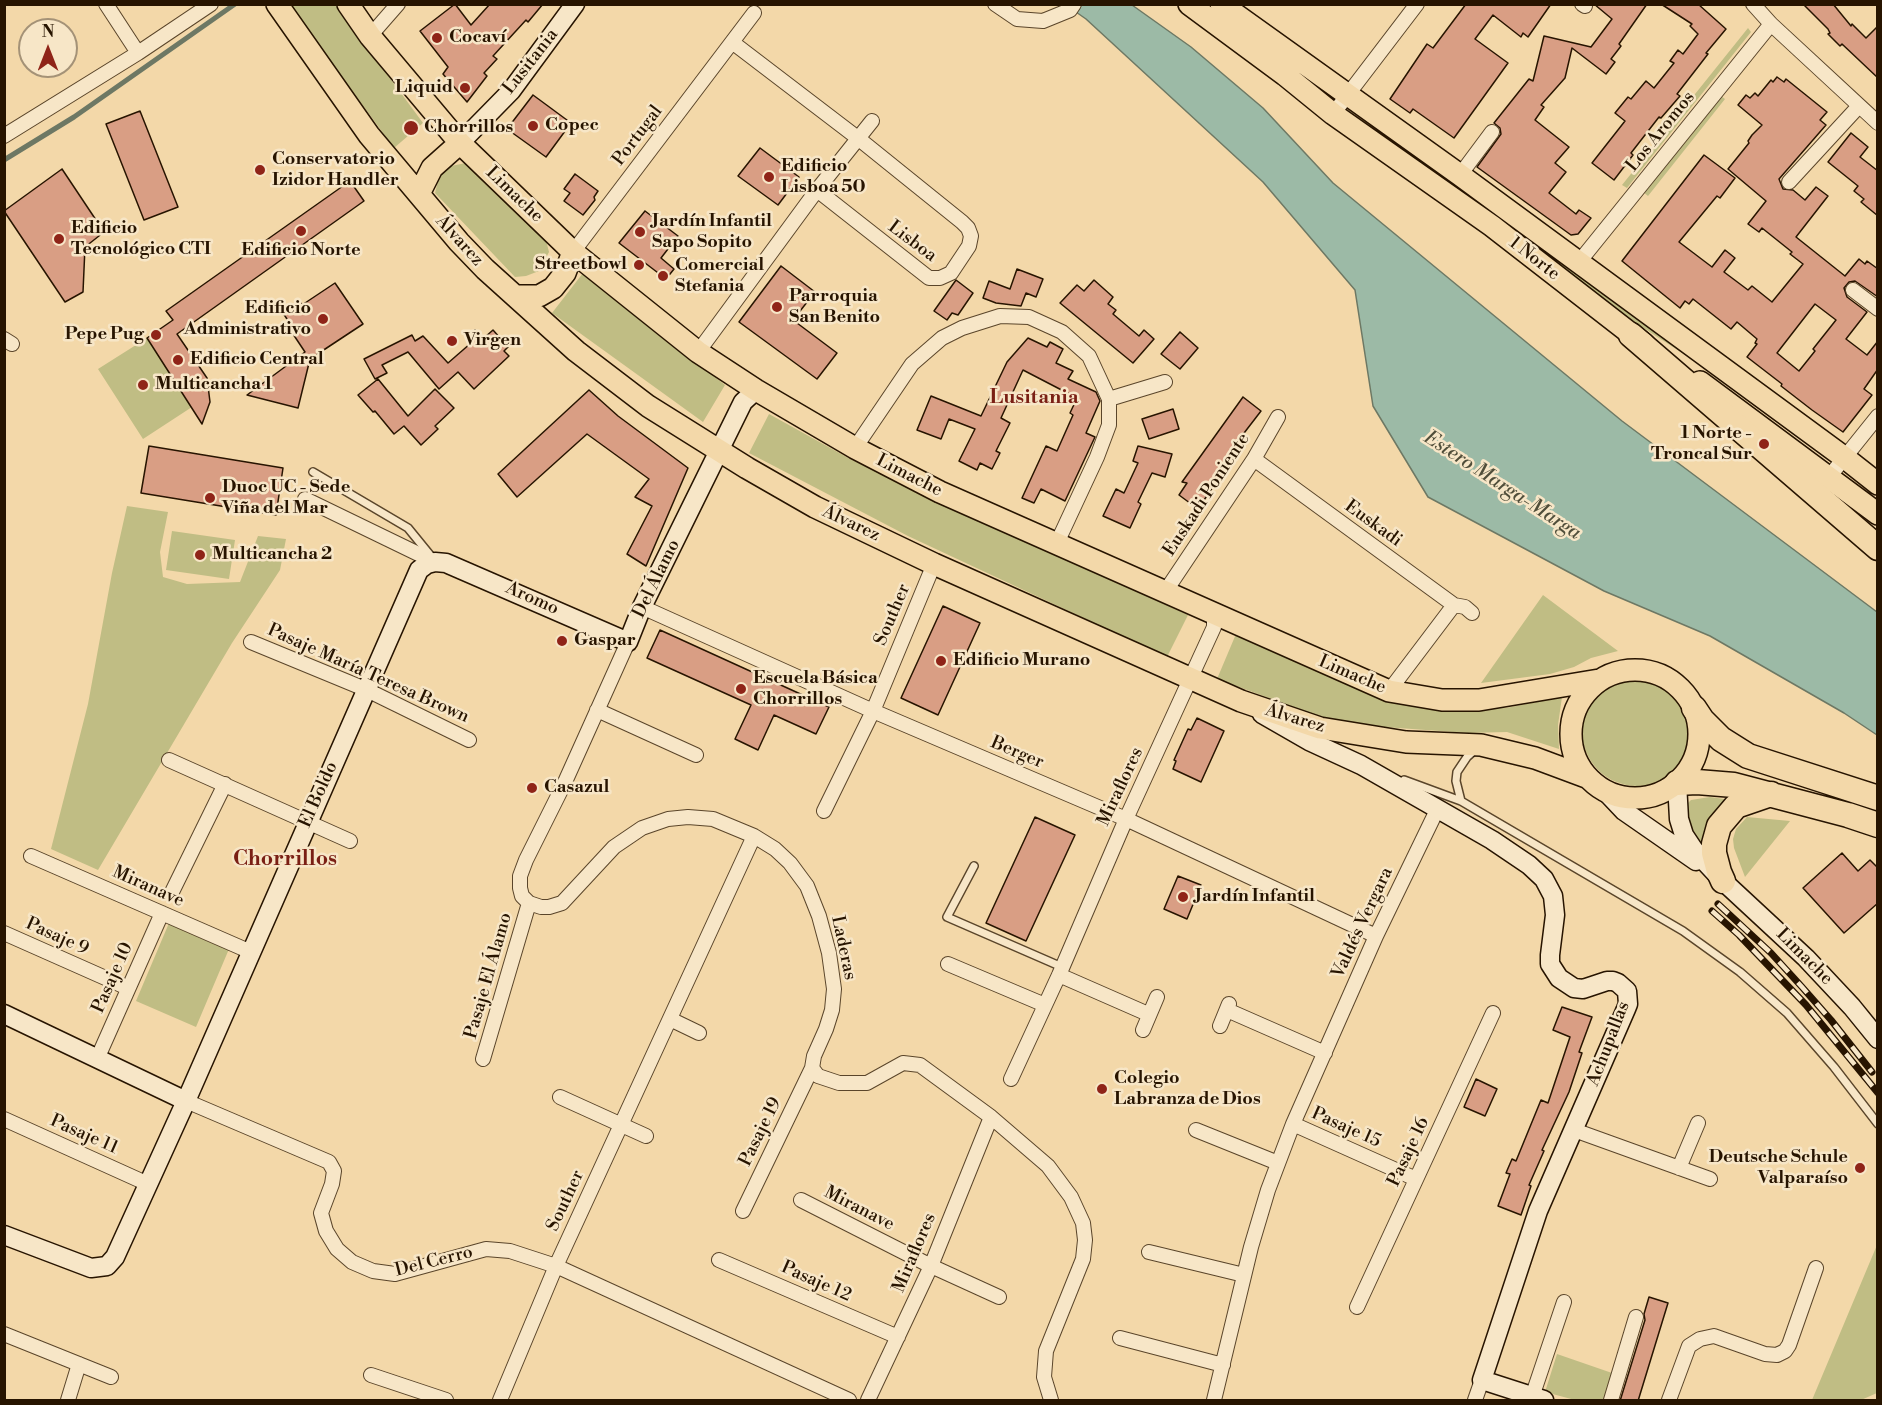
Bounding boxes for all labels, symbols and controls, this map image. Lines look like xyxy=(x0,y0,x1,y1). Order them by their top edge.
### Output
north arrow xyxy=(18,18,78,78)
text: N xyxy=(42,22,54,42)
street label: Lusitania xyxy=(499,25,563,99)
place label: Cocaví xyxy=(449,27,506,49)
marker: Cocaví xyxy=(430,31,444,45)
place label: Liquid xyxy=(395,77,453,99)
marker: Liquid xyxy=(458,81,472,95)
street label: Los Aromos xyxy=(1622,87,1700,177)
street label: Portugal xyxy=(608,102,668,170)
place label: Copec xyxy=(545,115,599,137)
place label: Chorrillos xyxy=(424,117,513,139)
marker: Chorrillos xyxy=(402,119,420,137)
marker: Copec xyxy=(526,119,540,133)
place label: Conservatorio Izidor Handler xyxy=(272,149,399,192)
place label: Edificio Lisboa 50 xyxy=(781,156,866,198)
street label: Limache xyxy=(481,162,547,228)
marker: Conservatorio Izidor Handler xyxy=(253,163,267,177)
marker: Edificio Lisboa 50 xyxy=(762,170,776,184)
street label: Álvarez xyxy=(431,211,487,271)
place label: Jardín Infantil Sapo Sopito xyxy=(652,211,772,254)
street label: Lisboa xyxy=(883,217,941,267)
place label: Edificio Tecnológico CTI xyxy=(71,218,211,260)
marker: Edificio Norte xyxy=(294,224,308,238)
marker: Jardín Infantil Sapo Sopito xyxy=(633,225,647,239)
marker: Edificio Tecnológico CTI xyxy=(52,232,66,246)
street label: 1 Norte xyxy=(1504,233,1564,285)
place label: Edificio Norte xyxy=(241,240,361,262)
place label: Streetbowl xyxy=(535,254,627,276)
place label: Comercial Stefania xyxy=(675,255,764,298)
marker: Streetbowl xyxy=(632,258,646,272)
marker: Comercial Stefania xyxy=(656,269,670,283)
place label: Parroquia San Benito xyxy=(789,286,880,328)
place label: Edificio Administrativo xyxy=(184,298,311,340)
marker: Parroquia San Benito xyxy=(770,300,784,314)
marker: Edificio Administrativo xyxy=(316,312,330,326)
place label: Pepe Pug xyxy=(65,324,144,346)
marker: Pepe Pug xyxy=(149,328,163,342)
place label: Virgen xyxy=(464,330,521,352)
marker: Virgen xyxy=(445,334,459,348)
place label: Edificio Central xyxy=(190,349,324,371)
marker: Edificio Central xyxy=(171,353,185,367)
place label: Multicancha 1 xyxy=(155,374,273,396)
marker: Multicancha 1 xyxy=(136,378,150,392)
district label: Lusitania xyxy=(989,386,1079,410)
place label: 1 Norte - Troncal Sur xyxy=(1651,423,1752,466)
water label: Estero Marga-Marga xyxy=(1419,426,1585,546)
street label: Euskadi Poniente xyxy=(1159,429,1255,561)
marker: 1 Norte - Troncal Sur xyxy=(1757,437,1771,451)
street label: Limache xyxy=(872,450,946,502)
place label: Duoc UC - Sede Viña del Mar xyxy=(222,477,350,520)
marker: Duoc UC - Sede Viña del Mar xyxy=(203,491,217,505)
street label: Euskadi xyxy=(1340,496,1406,552)
street label: Álvarez xyxy=(819,501,883,547)
street label: Del Álamo xyxy=(629,536,685,622)
place label: Multicancha 2 xyxy=(212,544,332,566)
marker: Multicancha 2 xyxy=(193,548,207,562)
street label: Aromo xyxy=(502,578,562,620)
street label: Souther xyxy=(870,581,916,649)
street label: Pasaje María Teresa Brown xyxy=(264,620,472,728)
place label: Gaspar xyxy=(574,630,636,652)
marker: Gaspar xyxy=(555,634,569,648)
place label: Edificio Murano xyxy=(953,650,1090,672)
street label: Limache xyxy=(1315,651,1389,699)
marker: Edificio Murano xyxy=(934,654,948,668)
place label: Escuela Básica Chorrillos xyxy=(753,668,878,710)
marker: Escuela Básica Chorrillos xyxy=(734,682,748,696)
street label: Álvarez xyxy=(1263,700,1327,738)
street label: Berger xyxy=(987,732,1047,774)
street label: Miraflores xyxy=(1093,744,1149,830)
street label: El Boldo xyxy=(295,759,343,831)
place label: Casazul xyxy=(544,777,610,799)
marker: Casazul xyxy=(525,781,539,795)
district label: Chorrillos xyxy=(233,847,337,873)
street label: Miranave xyxy=(109,862,187,912)
street label: Valdés Vergara xyxy=(1328,864,1398,982)
place label: Jardín Infantil xyxy=(1195,886,1315,908)
marker: Jardín Infantil xyxy=(1176,890,1190,904)
street label: Pasaje El Álamo xyxy=(461,910,517,1042)
street label: Pasaje 9 xyxy=(22,914,92,960)
street label: Laderas xyxy=(826,914,860,982)
street label: Limache xyxy=(1771,924,1837,990)
street label: Pasaje 10 xyxy=(88,939,138,1017)
street label: Achupallas xyxy=(1583,999,1635,1089)
place label: Colegio Labranza de Dios xyxy=(1114,1068,1261,1110)
marker: Colegio Labranza de Dios xyxy=(1095,1082,1109,1096)
street label: Pasaje 19 xyxy=(735,1094,787,1170)
street label: Pasaje 15 xyxy=(1308,1103,1384,1153)
street label: Pasaje 11 xyxy=(47,1110,121,1160)
street label: Pasaje 16 xyxy=(1384,1114,1434,1190)
place label: Deutsche Schule Valparaíso xyxy=(1709,1147,1848,1190)
marker: Deutsche Schule Valparaíso xyxy=(1853,1161,1867,1175)
street label: Souther xyxy=(543,1167,589,1235)
street label: Miranave xyxy=(820,1182,898,1236)
street label: Miraflores xyxy=(889,1210,941,1296)
street label: Del Cerro xyxy=(393,1242,475,1282)
street label: Pasaje 12 xyxy=(778,1257,854,1307)

